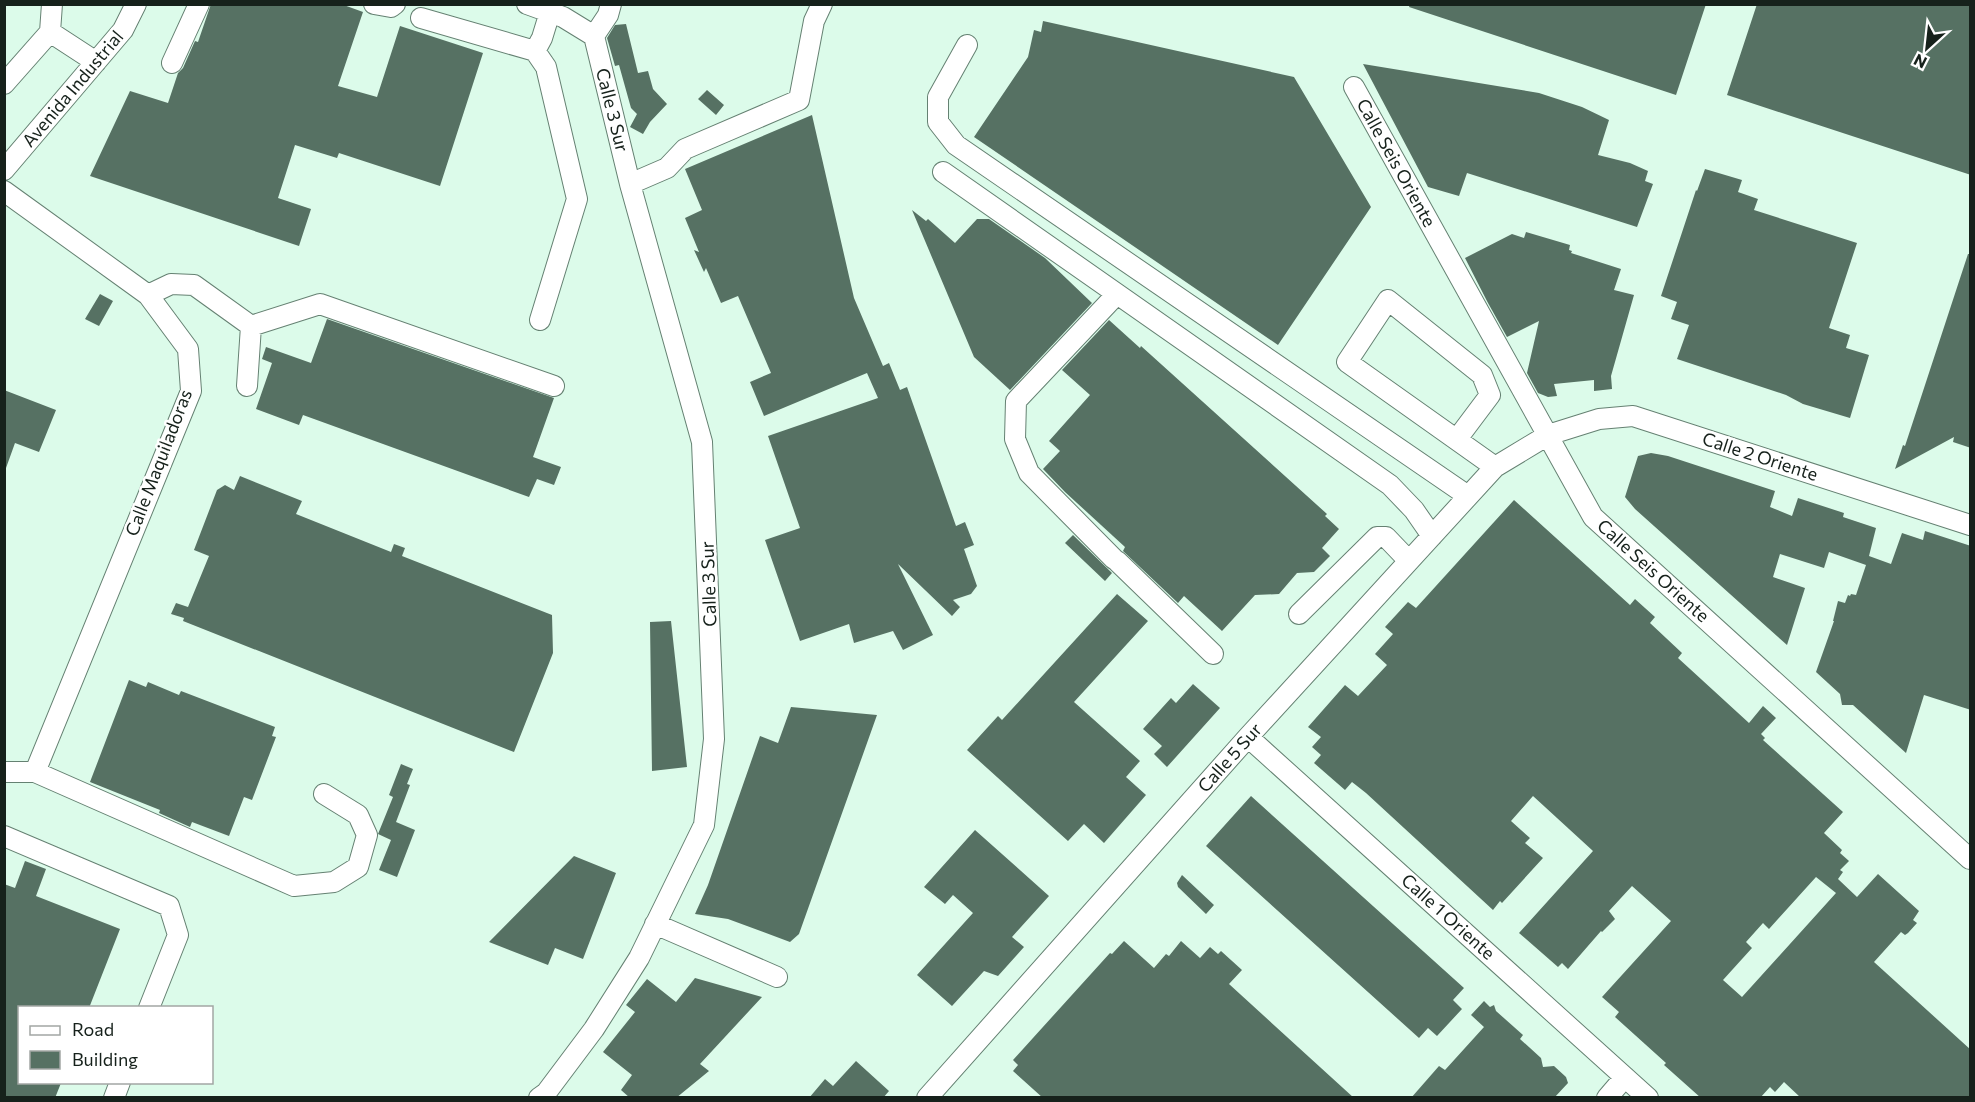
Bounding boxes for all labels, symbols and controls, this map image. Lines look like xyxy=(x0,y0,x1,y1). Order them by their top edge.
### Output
north arrow xyxy=(1897,18,1957,78)
street label: Avenida Industrial xyxy=(17,26,127,151)
text: N xyxy=(1910,51,1930,73)
street label: Calle 3 Sur xyxy=(592,66,634,154)
street label: Calle Seis Oriente xyxy=(1353,95,1441,230)
street label: Calle Maquiladoras xyxy=(120,386,196,539)
street label: Calle 2 Oriente xyxy=(1700,427,1821,485)
street label: Calle Seis Oriente xyxy=(1593,514,1714,626)
street label: Calle 3 Sur xyxy=(696,541,720,627)
street label: Calle 5 Sur xyxy=(1193,718,1266,796)
street label: Calle 1 Oriente xyxy=(1397,869,1500,964)
legend xyxy=(18,1006,213,1084)
text: Road xyxy=(72,1018,114,1040)
text: Building xyxy=(72,1048,138,1070)

